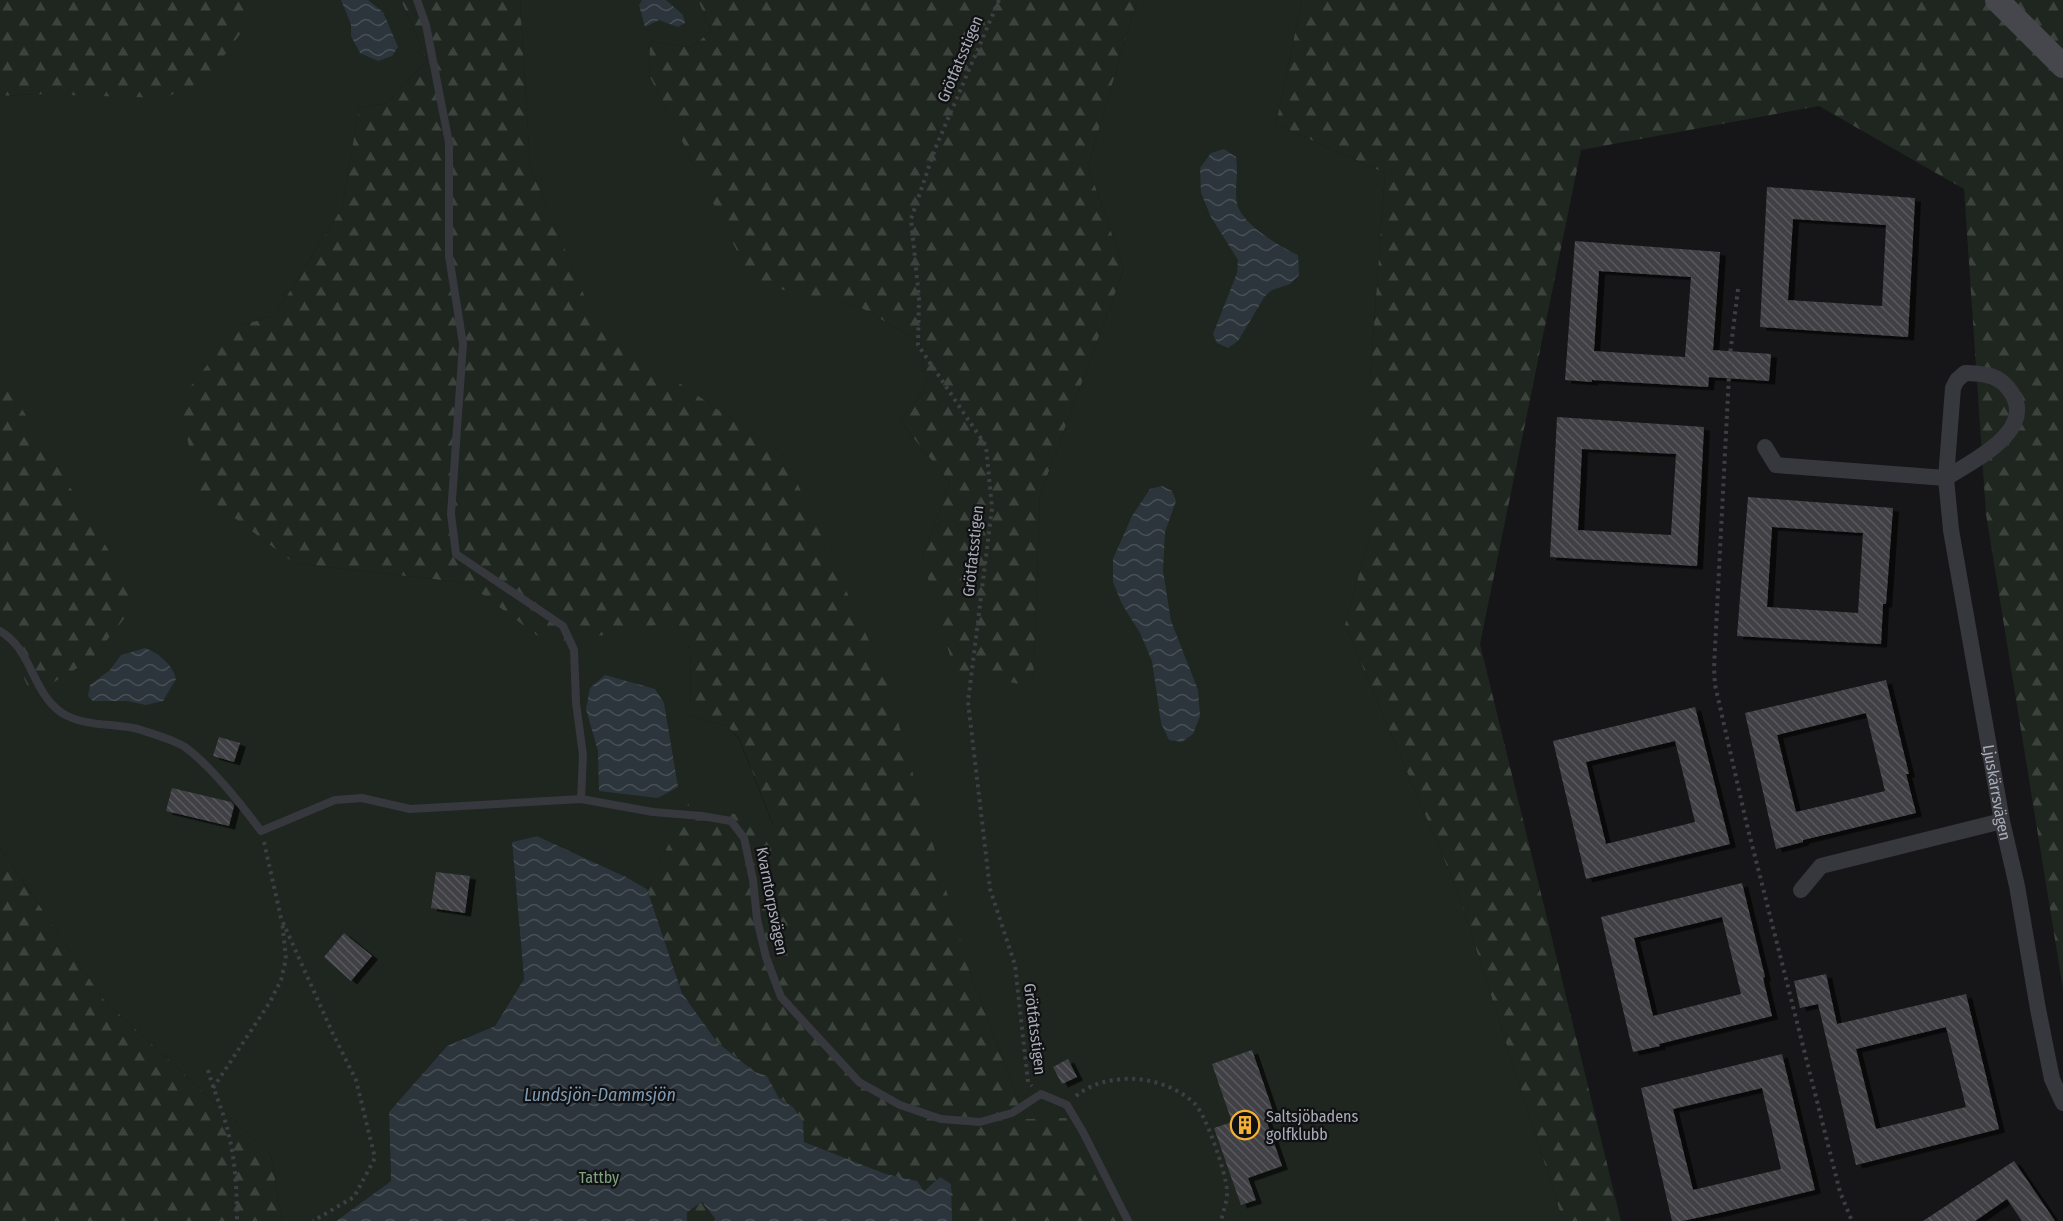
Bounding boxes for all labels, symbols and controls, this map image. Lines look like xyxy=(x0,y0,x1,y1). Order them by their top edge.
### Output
street label: Grötfatsstigen xyxy=(933,13,987,105)
street label: Grötfatsstigen xyxy=(959,504,987,598)
street label: Ljuskärrsvägen xyxy=(1979,743,2016,842)
street label: Kvarntorpsvägen xyxy=(752,846,792,956)
street label: Grötfatsstigen xyxy=(1020,982,1050,1076)
water label: Lundsjön-Dammsjön xyxy=(524,1084,676,1106)
place label: Saltsjöbadens golfklubb xyxy=(1266,1107,1358,1144)
building icon: Saltsjöbadens golfklubb xyxy=(1229,1109,1261,1141)
park label: Tattby xyxy=(579,1168,620,1187)

